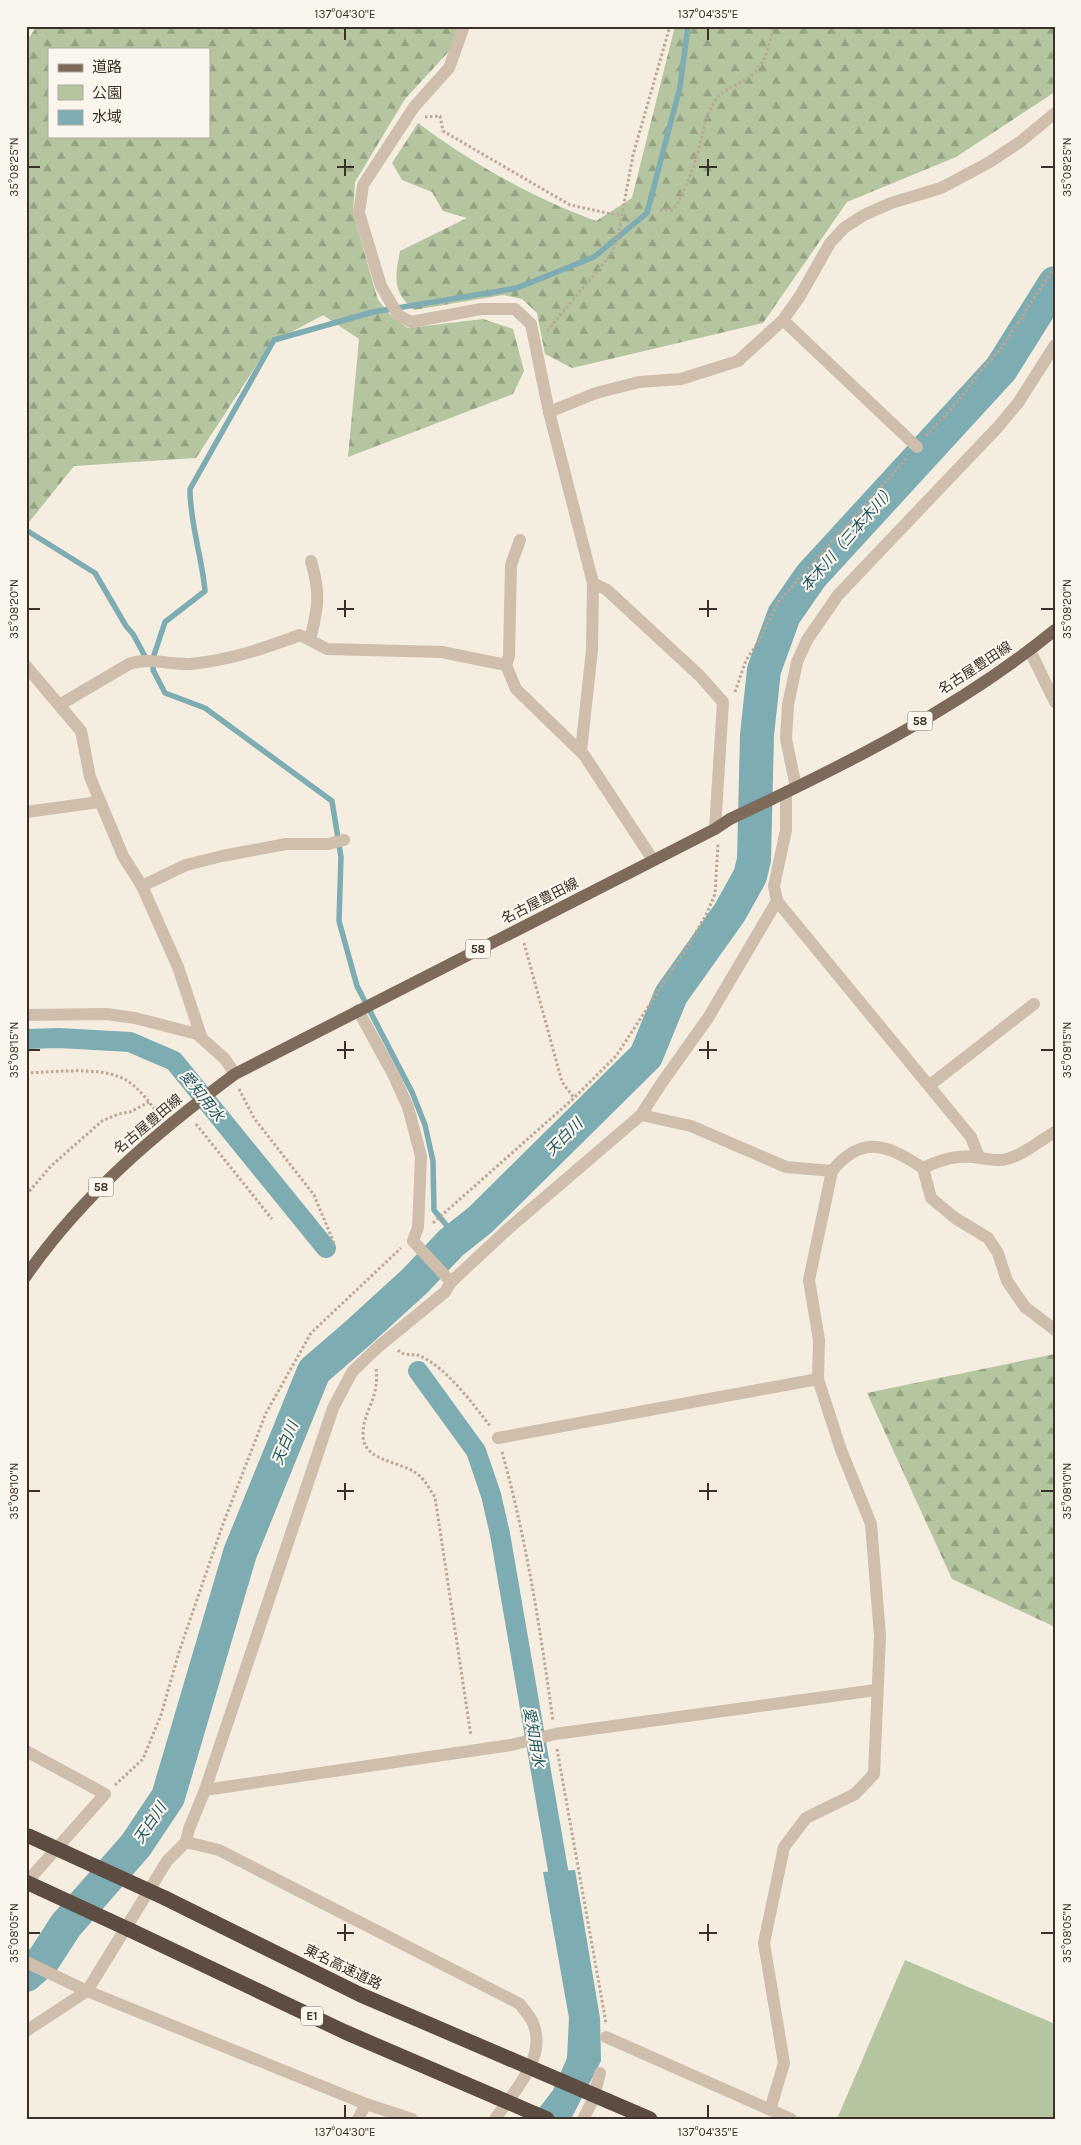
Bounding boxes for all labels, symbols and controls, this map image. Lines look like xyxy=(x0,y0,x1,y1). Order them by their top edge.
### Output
text: 137°04'30"E xyxy=(315,7,375,21)
text: 137°04'35"E xyxy=(678,7,738,21)
legend xyxy=(48,48,210,138)
text: 道路 xyxy=(92,58,122,76)
text: 公園 xyxy=(92,84,122,102)
text: 水域 xyxy=(92,108,122,126)
text: 35°08'25"N xyxy=(7,137,21,197)
text: 35°08'25"N xyxy=(1060,137,1074,197)
water label: 本木川（三本木川） xyxy=(797,481,899,595)
text: 35°08'20"N xyxy=(7,579,21,639)
text: 35°08'20"N xyxy=(1060,579,1074,639)
street label: 名古屋豊田線 xyxy=(935,638,1015,698)
road number: 58 xyxy=(908,711,932,730)
street label: 名古屋豊田線 xyxy=(499,874,581,928)
road number: 58 xyxy=(466,940,490,959)
text: 35°08'15"N xyxy=(7,1022,21,1078)
text: 35°08'15"N xyxy=(1060,1022,1074,1078)
water label: 愛知用水 xyxy=(176,1067,229,1127)
street label: 名古屋豊田線 xyxy=(110,1090,186,1158)
water label: 天白川 xyxy=(542,1113,588,1159)
road number: 58 xyxy=(88,1178,114,1196)
water label: 天白川 xyxy=(268,1417,303,1467)
text: 35°08'10"N xyxy=(7,1462,21,1520)
text: 35°08'10"N xyxy=(1060,1462,1074,1520)
water label: 愛知用水 xyxy=(520,1706,548,1770)
water label: 天白川 xyxy=(130,1798,171,1847)
text: 35°08'05"N xyxy=(7,1903,21,1963)
text: 35°08'05"N xyxy=(1060,1903,1074,1963)
street label: 東名高速道路 xyxy=(302,1941,384,1993)
road number: E1 xyxy=(301,2006,323,2025)
text: 137°04'30"E xyxy=(315,2125,375,2139)
text: 137°04'35"E xyxy=(678,2125,738,2139)

